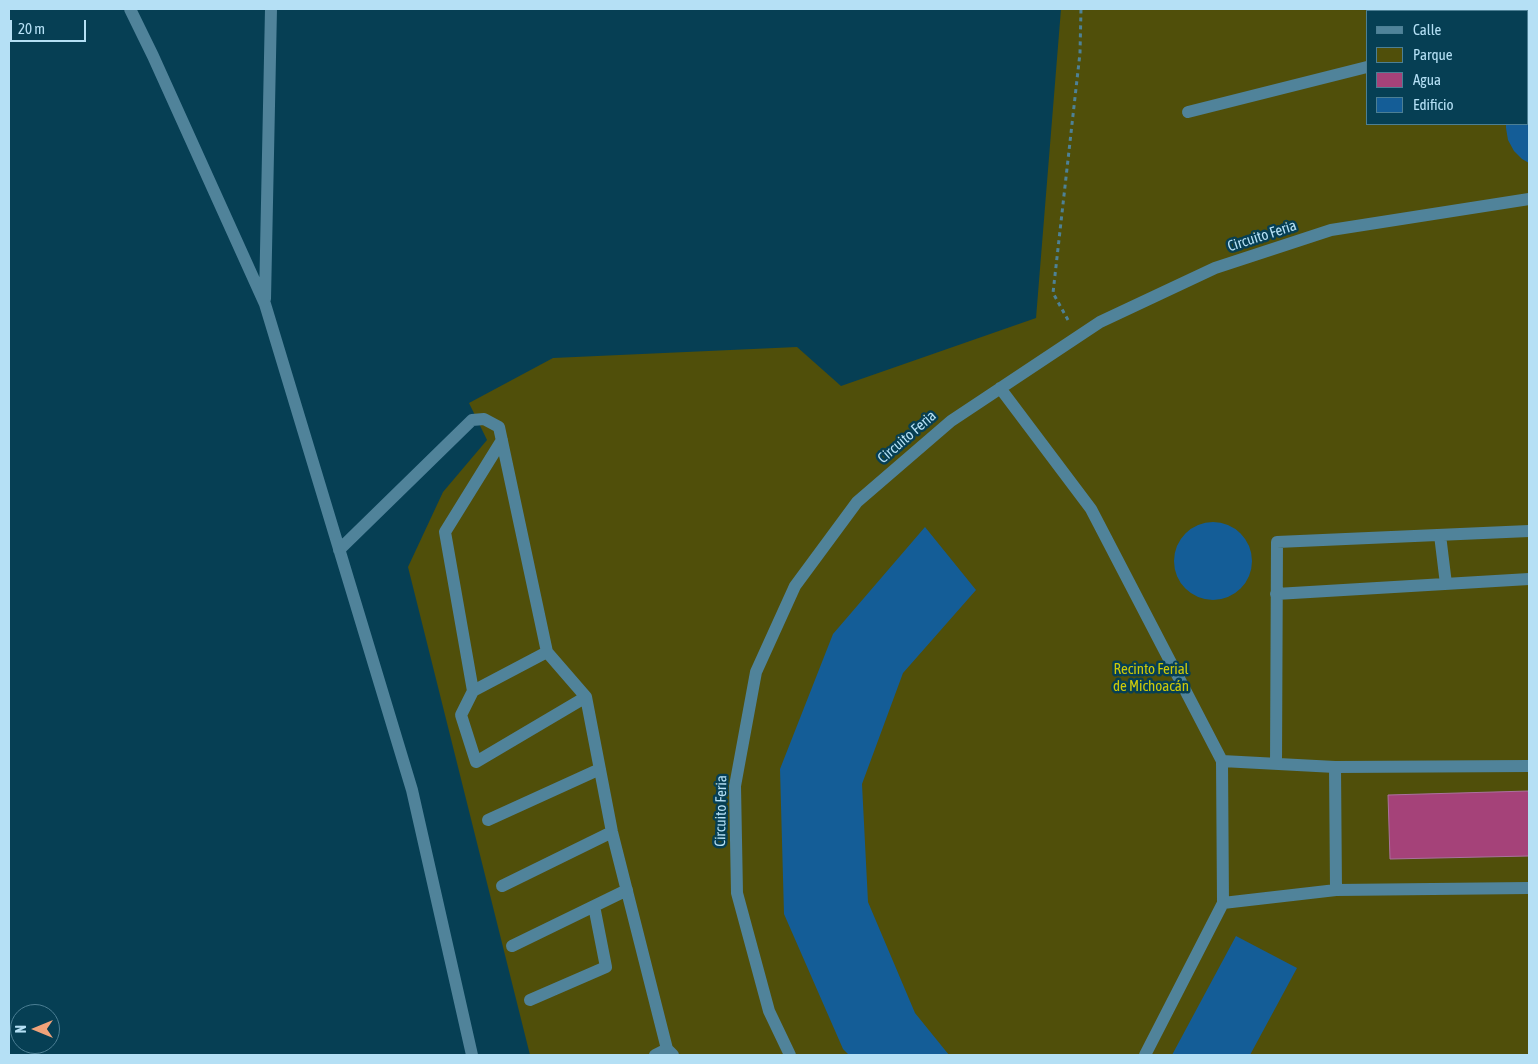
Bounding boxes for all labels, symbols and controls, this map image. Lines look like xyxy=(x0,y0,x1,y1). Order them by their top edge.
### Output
scale bar xyxy=(12,10,89,42)
legend xyxy=(1366,10,1528,125)
text: 20 m xyxy=(18,20,45,37)
text: Calle xyxy=(1413,21,1441,38)
text: Parque xyxy=(1413,46,1453,63)
text: Agua xyxy=(1413,71,1441,88)
text: Edificio xyxy=(1413,96,1454,113)
street label: Circuito Feria xyxy=(1225,216,1299,256)
street label: Circuito Feria xyxy=(874,407,940,467)
park label: Recinto Ferial de Michoacán xyxy=(1113,660,1189,695)
street label: Circuito Feria xyxy=(711,775,731,847)
north arrow xyxy=(10,1004,60,1054)
text: N xyxy=(13,1025,29,1033)

